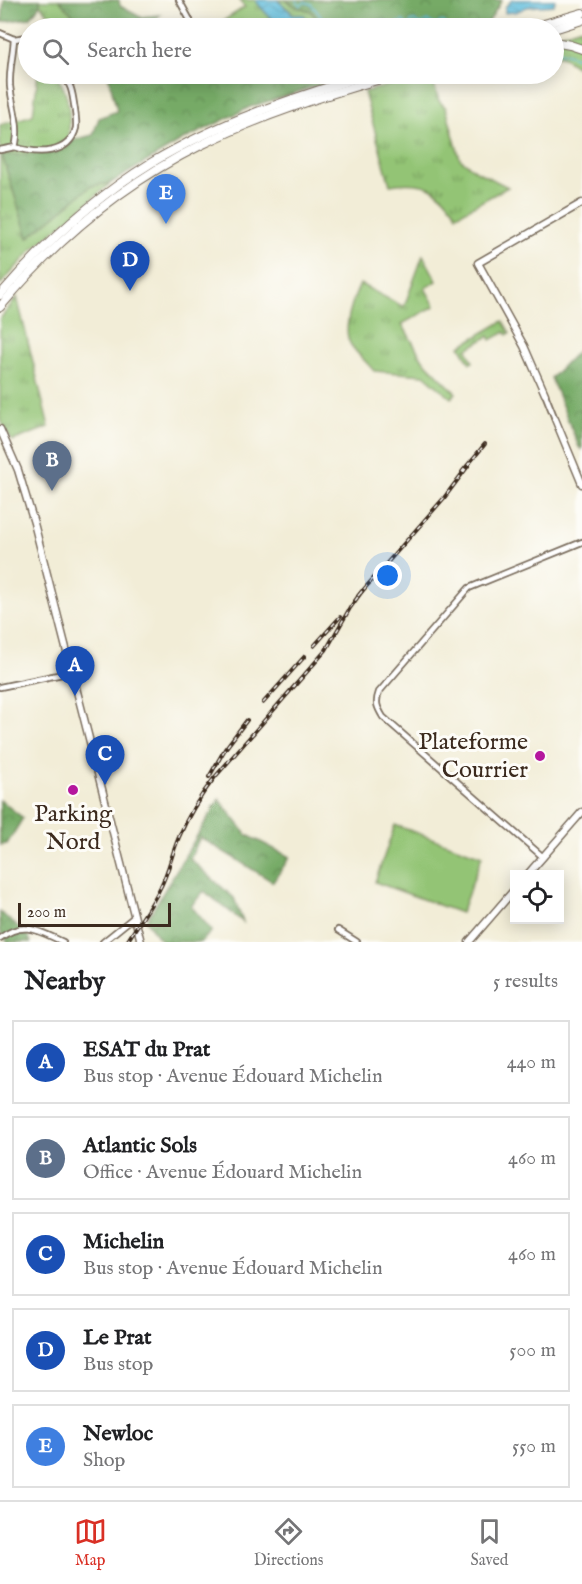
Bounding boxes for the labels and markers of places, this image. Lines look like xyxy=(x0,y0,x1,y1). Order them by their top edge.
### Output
pin: E xyxy=(146,174,186,224)
pin: D xyxy=(110,242,150,291)
pin: B xyxy=(32,442,72,491)
pin: A xyxy=(56,646,94,696)
place label: Plateforme Courrier xyxy=(418,727,528,786)
pin: C xyxy=(86,736,124,785)
marker: Plateforme Courrier xyxy=(533,749,547,763)
marker: Parking Nord xyxy=(66,783,80,797)
place label: Parking Nord xyxy=(34,799,113,858)

